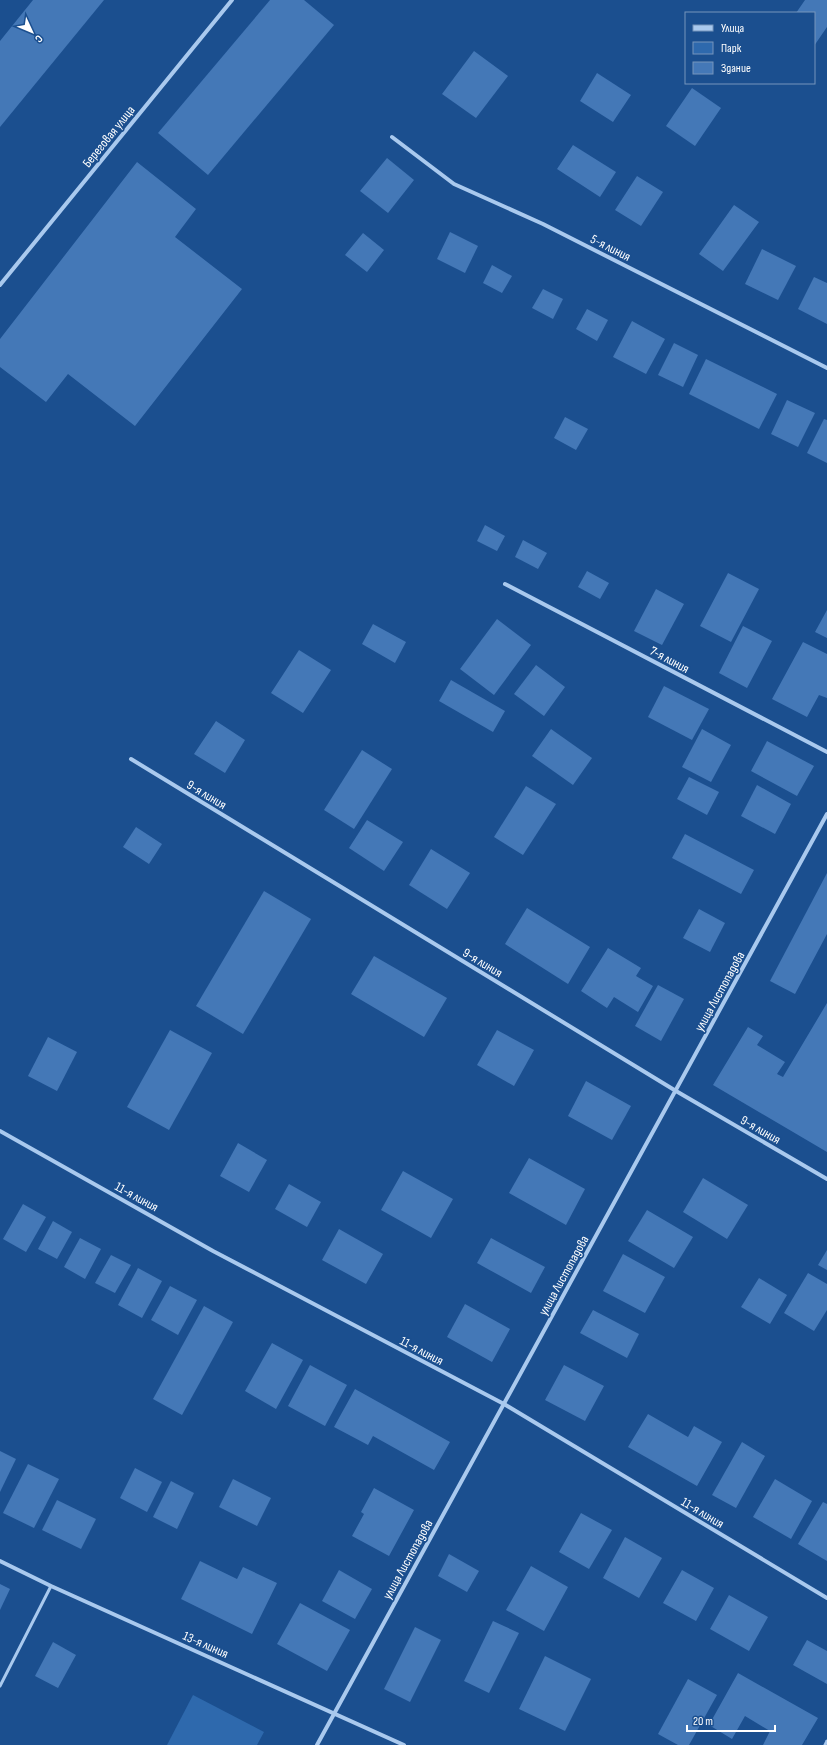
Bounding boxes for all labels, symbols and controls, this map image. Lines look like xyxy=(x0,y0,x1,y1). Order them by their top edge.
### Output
north arrow xyxy=(12,12,52,52)
legend xyxy=(685,12,815,84)
text: Улица xyxy=(721,21,745,36)
text: С xyxy=(32,32,45,45)
text: Парк xyxy=(721,41,742,56)
text: Здание xyxy=(721,61,751,76)
street label: Береговая улица xyxy=(79,103,138,171)
street label: 5-я линия xyxy=(588,231,633,265)
street label: 7-я линия xyxy=(647,643,692,677)
street label: 9-я линия xyxy=(184,777,229,813)
street label: 9-я линия xyxy=(460,945,505,981)
street label: улица Листопадова xyxy=(691,949,748,1034)
street label: 9-я линия xyxy=(738,1112,783,1148)
street label: 11-я линия xyxy=(112,1178,161,1215)
street label: улица Листопадова xyxy=(535,1233,592,1318)
street label: 11-я линия xyxy=(397,1333,446,1369)
street label: 11-я линия xyxy=(678,1494,727,1532)
street label: улица Листопадова xyxy=(379,1517,436,1602)
street label: 13-я линия xyxy=(180,1628,231,1662)
scale bar xyxy=(687,1707,775,1733)
text: 20 m xyxy=(693,1714,713,1729)

